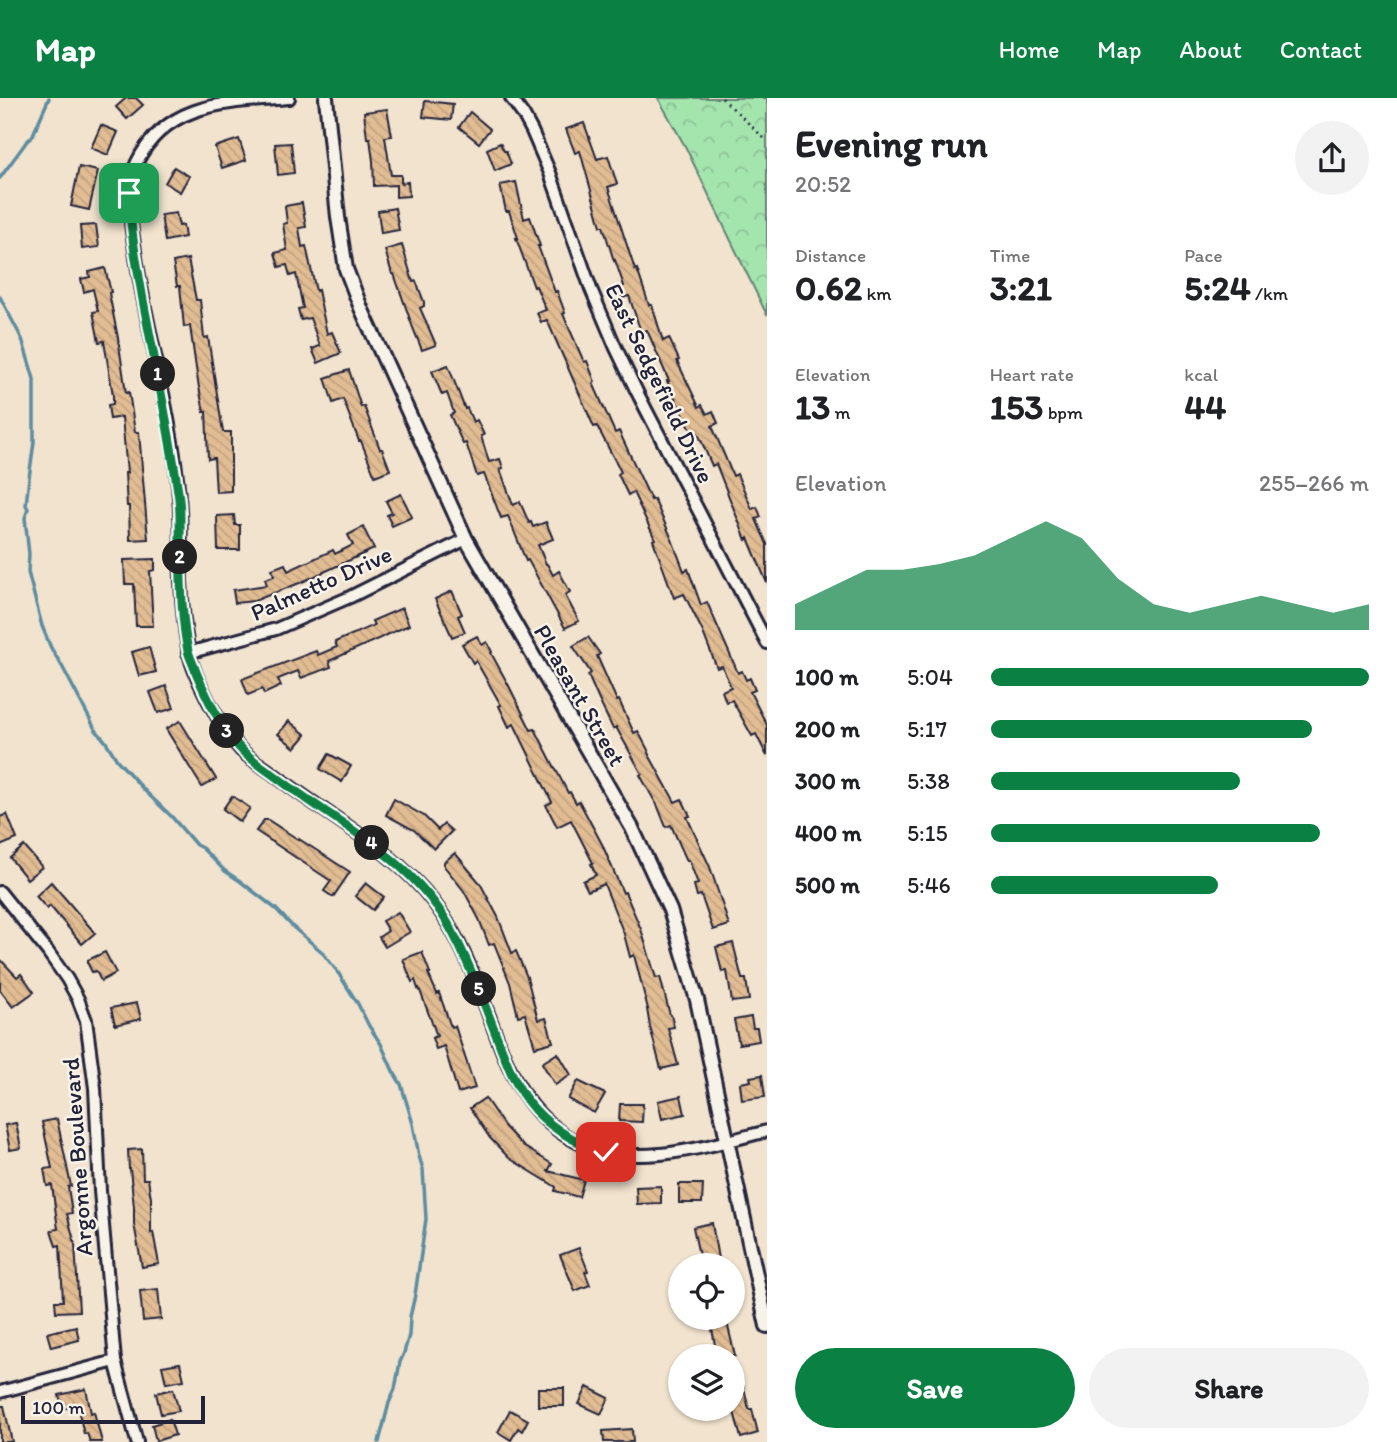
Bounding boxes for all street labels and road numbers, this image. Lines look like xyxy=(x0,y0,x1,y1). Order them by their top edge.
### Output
street label: East Sedgefield Drive xyxy=(599,278,721,488)
street label: Palmetto Drive xyxy=(246,539,396,627)
street label: Pleasant Street xyxy=(528,619,632,771)
street label: Argonne Boulevard xyxy=(56,1057,98,1257)

